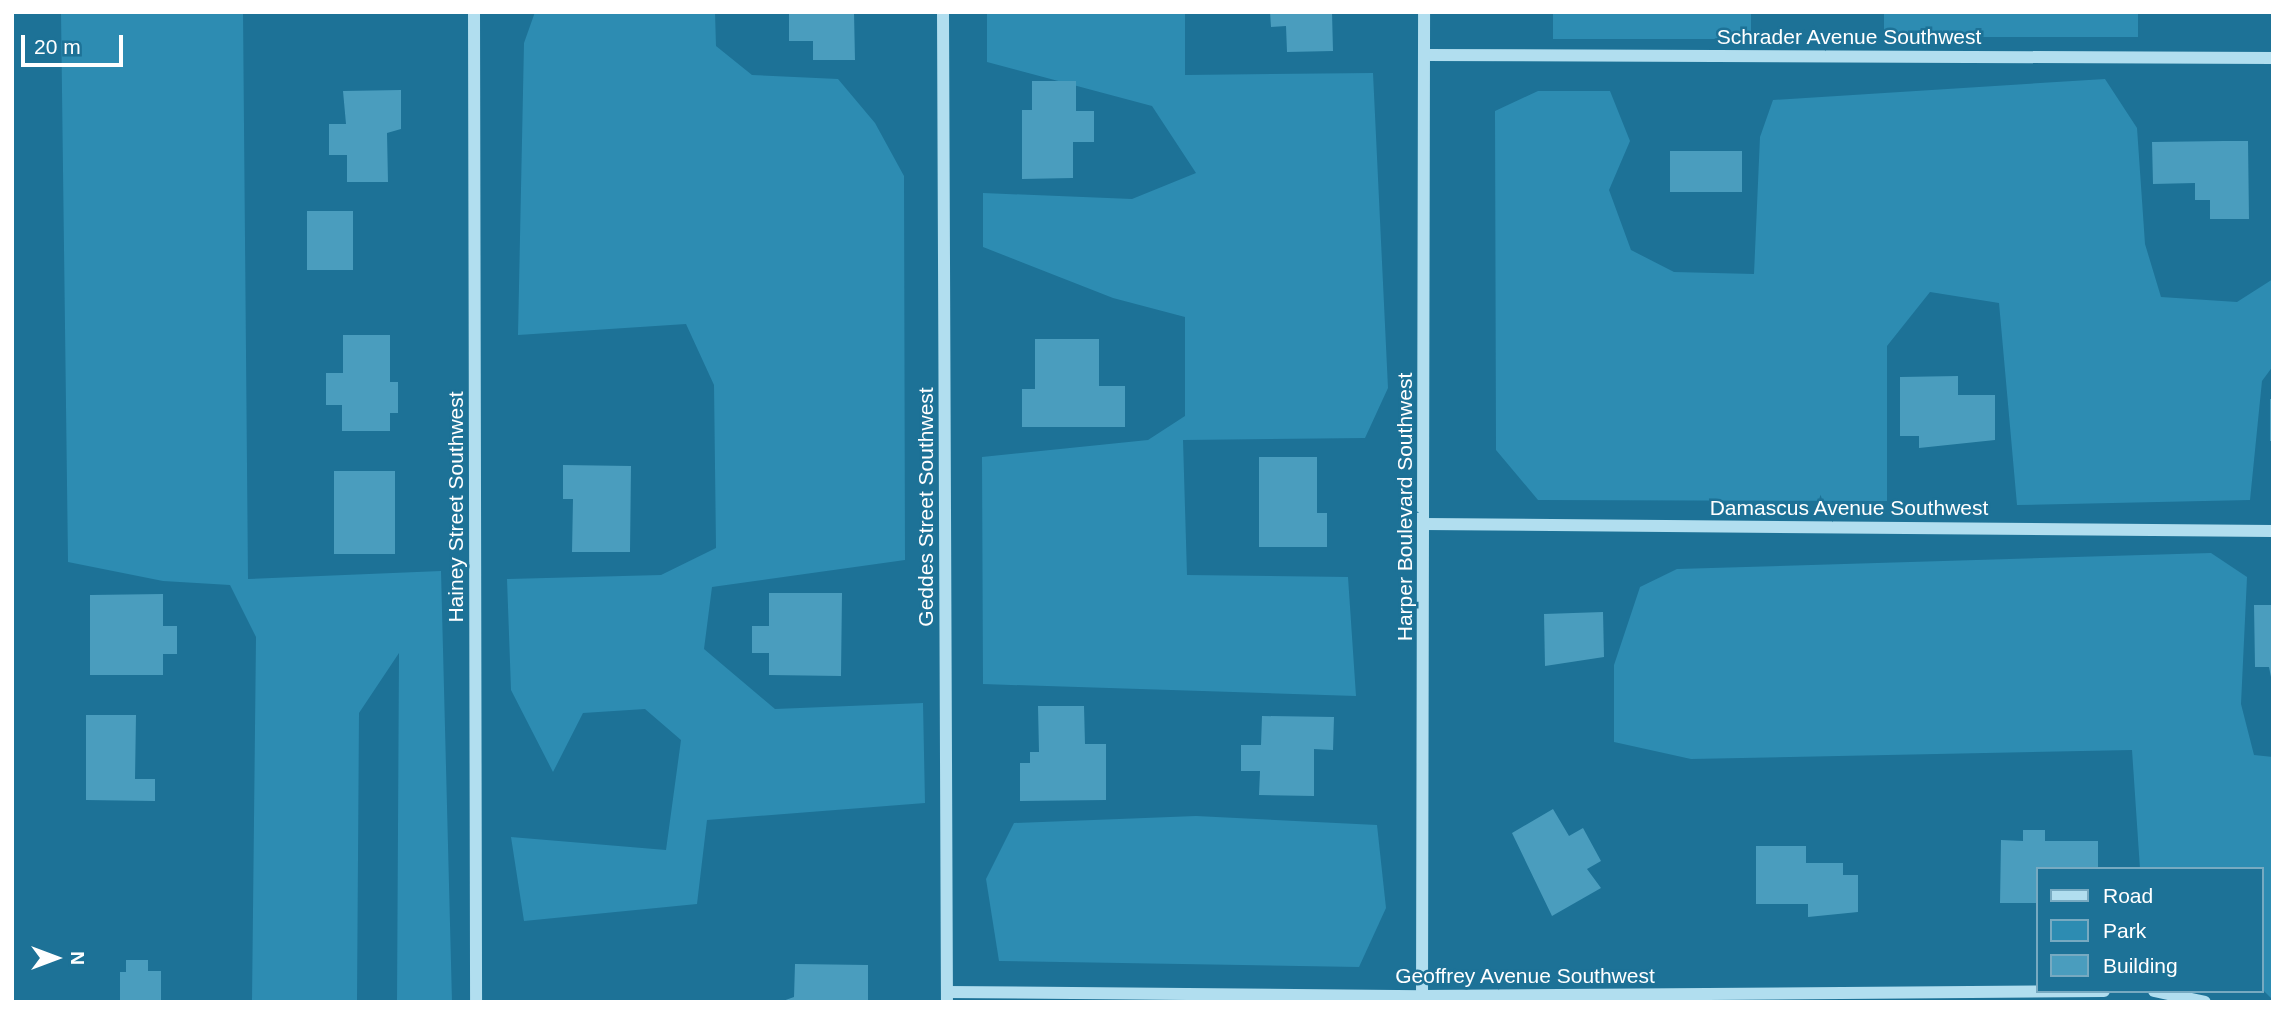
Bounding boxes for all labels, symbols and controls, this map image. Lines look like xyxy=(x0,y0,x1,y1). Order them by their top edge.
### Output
scale bar xyxy=(24,21,126,65)
street label: Schrader Avenue Southwest xyxy=(1716,24,1982,50)
text: 20 m xyxy=(34,35,81,58)
street label: Harper Boulevard Southwest xyxy=(1392,373,1418,641)
street label: Geddes Street Southwest xyxy=(913,387,939,627)
street label: Hainey Street Southwest xyxy=(443,391,469,623)
street label: Damascus Avenue Southwest xyxy=(1709,495,1989,521)
legend xyxy=(2036,867,2264,993)
text: Road xyxy=(2103,884,2153,907)
text: Park xyxy=(2103,919,2146,942)
north arrow xyxy=(21,923,91,993)
text: N xyxy=(67,951,88,965)
text: Building xyxy=(2103,954,2178,977)
street label: Geoffrey Avenue Southwest xyxy=(1395,963,1655,989)

